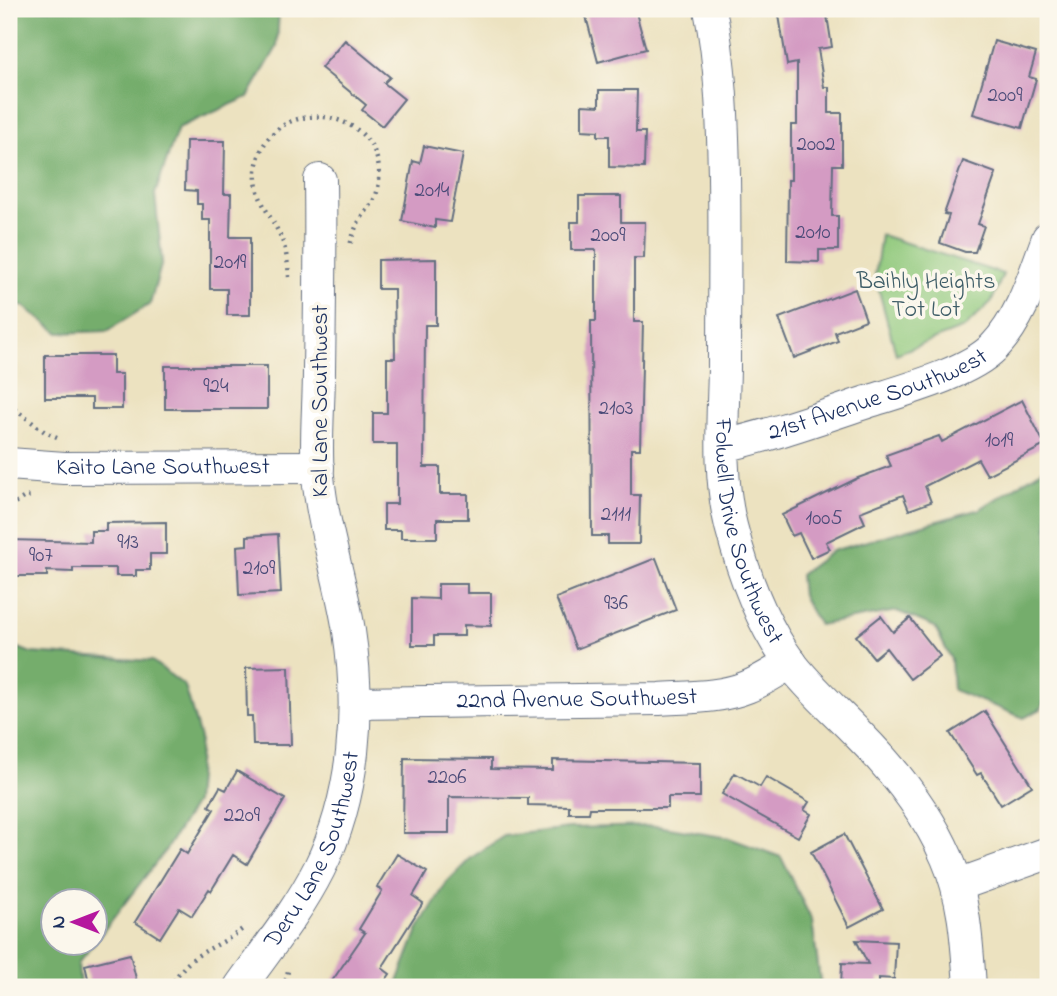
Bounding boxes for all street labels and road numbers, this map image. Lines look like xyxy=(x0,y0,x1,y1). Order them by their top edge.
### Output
street label: Kal Lane Southwest xyxy=(304,305,339,497)
street label: 21st Avenue Southwest xyxy=(764,340,995,451)
street label: Folwell Drive Southwest xyxy=(705,417,792,651)
street label: Kaito Lane Southwest xyxy=(55,450,270,486)
street label: 22nd Avenue Southwest xyxy=(456,679,698,719)
street label: Deru Lane Southwest xyxy=(255,749,370,957)

